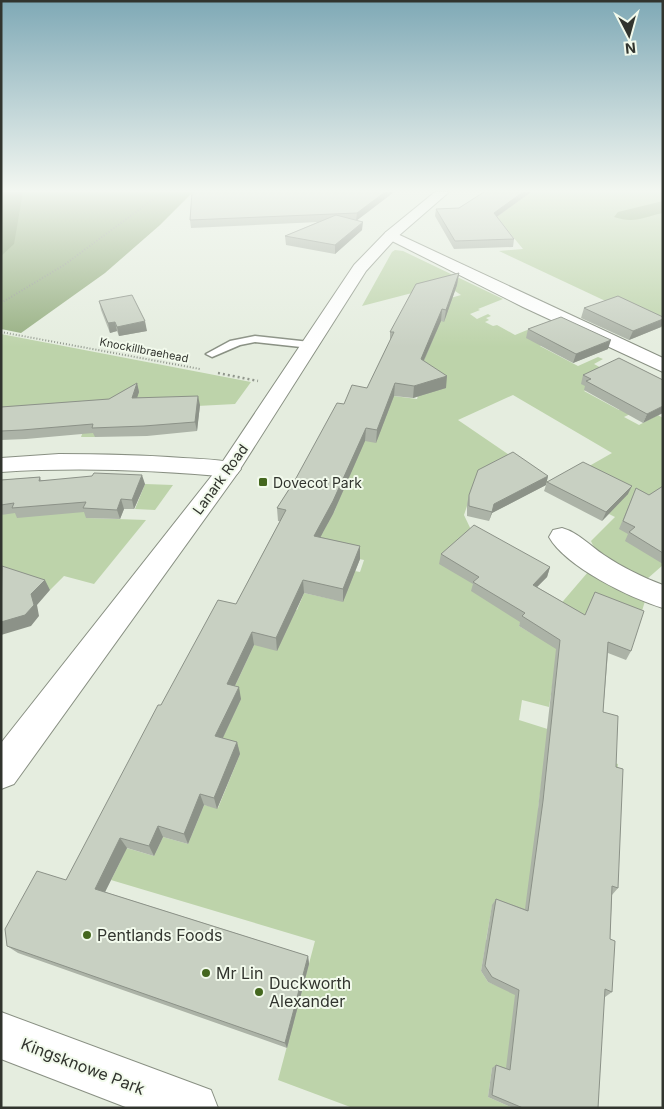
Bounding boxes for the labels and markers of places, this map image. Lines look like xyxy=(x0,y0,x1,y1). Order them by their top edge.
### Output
place label: Dovecot Park xyxy=(273,474,362,491)
marker: Dovecot Park xyxy=(257,476,269,488)
place label: Pentlands Foods xyxy=(97,925,222,945)
marker: Pentlands Foods xyxy=(81,929,93,941)
place label: Mr Lin xyxy=(216,963,263,983)
marker: Mr Lin xyxy=(200,967,212,979)
place label: Duckworth Alexander xyxy=(269,973,351,1011)
marker: Duckworth Alexander xyxy=(253,986,265,998)

